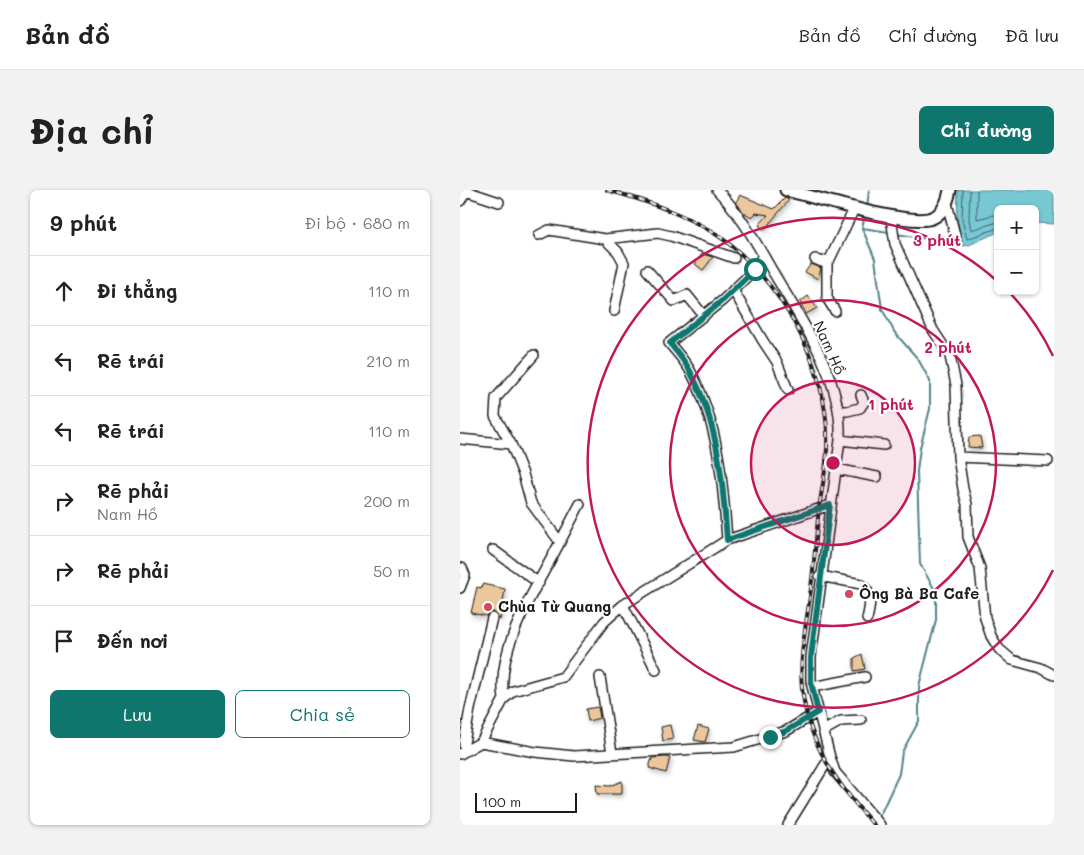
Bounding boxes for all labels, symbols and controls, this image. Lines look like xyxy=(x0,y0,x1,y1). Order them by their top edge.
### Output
text: Bản đồ xyxy=(25,19,110,50)
text: Bản đồ xyxy=(799,23,861,47)
text: Chỉ đường xyxy=(889,23,977,47)
text: Đã lưu xyxy=(1005,23,1059,47)
button: Chỉ đường xyxy=(919,106,1054,154)
text: Địa chỉ xyxy=(30,107,155,153)
map controls xyxy=(994,205,1039,295)
button: + xyxy=(994,205,1039,250)
text: 9 phút xyxy=(50,209,117,236)
text: Đi bộ · 680 m xyxy=(304,212,410,233)
text: 3 phút xyxy=(913,230,961,250)
button: − xyxy=(994,250,1039,295)
route start xyxy=(744,258,767,281)
icon: ahead xyxy=(50,277,78,305)
text: Đi thẳng xyxy=(97,278,177,303)
text: 110 m xyxy=(368,280,410,301)
street label: Nam Hồ xyxy=(809,318,851,378)
text: 2 phút xyxy=(924,337,972,357)
icon: left xyxy=(50,347,78,375)
text: Rẽ trái xyxy=(97,348,165,373)
text: 210 m xyxy=(366,350,410,371)
text: 1 phút xyxy=(868,394,914,414)
icon: left xyxy=(50,417,78,445)
text: Rẽ trái xyxy=(97,418,165,443)
text: 110 m xyxy=(368,420,410,441)
centre of rings xyxy=(824,454,842,472)
text: Rẽ phải xyxy=(97,478,169,503)
icon: right xyxy=(50,487,78,515)
text: 200 m xyxy=(363,490,410,511)
text: Nam Hồ xyxy=(97,503,158,524)
icon: right xyxy=(50,557,78,585)
text: Rẽ phải xyxy=(97,558,169,583)
text: 50 m xyxy=(373,560,410,581)
place label: Ông Bà Ba Cafe xyxy=(859,583,979,603)
marker: Ông Bà Ba Cafe xyxy=(843,588,855,600)
place label: Chùa Từ Quang xyxy=(498,596,611,616)
marker: Chùa Từ Quang xyxy=(482,601,494,613)
icon: arrive xyxy=(50,627,78,655)
text: Đến nơi xyxy=(97,628,169,653)
button: Lưu xyxy=(50,690,225,738)
button: Chia sẻ xyxy=(235,690,410,738)
route end xyxy=(759,726,782,749)
scale bar xyxy=(475,790,578,813)
text: 100 m xyxy=(482,792,521,811)

